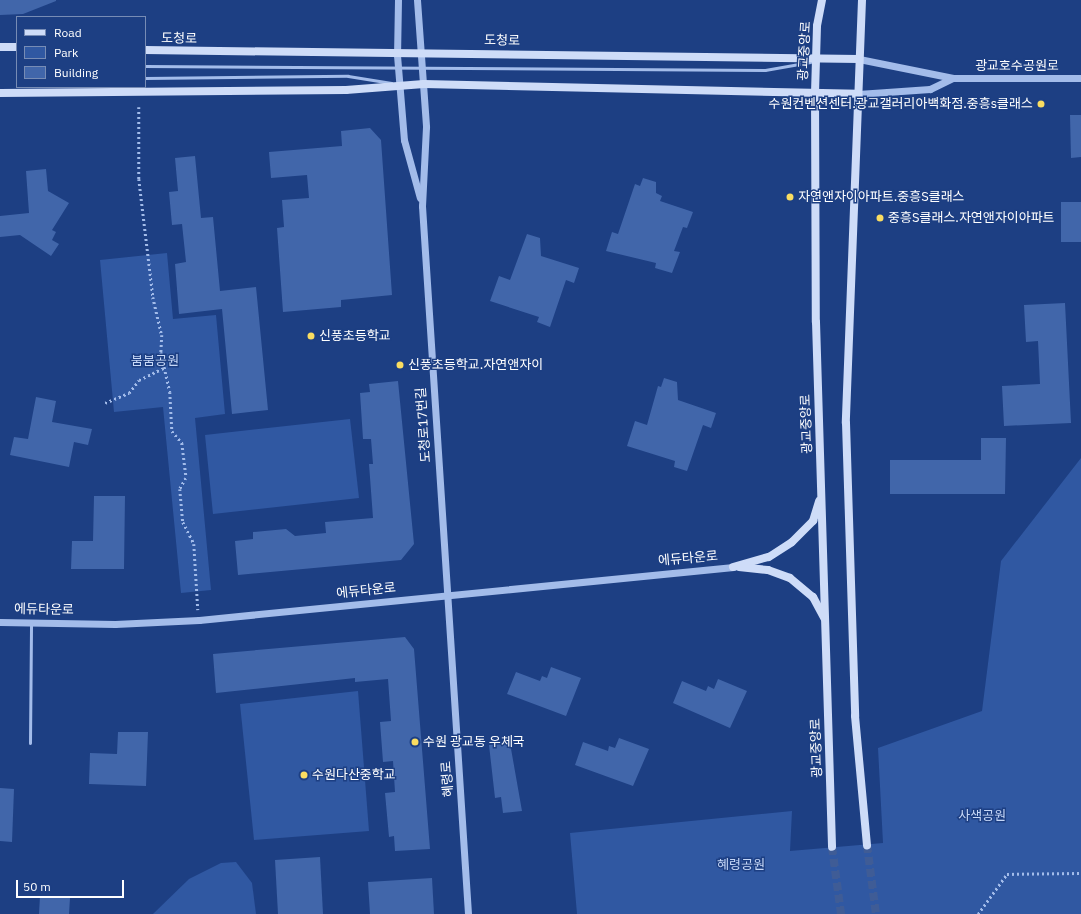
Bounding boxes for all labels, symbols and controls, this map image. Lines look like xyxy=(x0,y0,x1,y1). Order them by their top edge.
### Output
legend xyxy=(16,16,146,88)
street label: 광교중앙로 xyxy=(796,21,814,81)
text: Road xyxy=(54,25,82,40)
street label: 도청로 xyxy=(161,31,197,47)
street label: 도청로 xyxy=(484,33,520,49)
text: Park xyxy=(54,45,78,60)
street label: 광교호수공원로 xyxy=(975,58,1059,74)
text: Building xyxy=(54,65,98,80)
place label: 수원컨벤션센터.광교갤러리아백화점.중흥s클래스 xyxy=(768,96,1033,112)
marker: 수원컨벤션센터.광교갤러리아백화점.중흥s클래스 xyxy=(1036,99,1046,109)
place label: 자연앤자이아파트.중흥S클래스 xyxy=(798,189,965,205)
marker: 자연앤자이아파트.중흥S클래스 xyxy=(785,192,795,202)
place label: 중흥S클래스.자연앤자이아파트 xyxy=(888,210,1055,226)
marker: 중흥S클래스.자연앤자이아파트 xyxy=(875,213,885,223)
place label: 신풍초등학교 xyxy=(319,328,391,344)
marker: 신풍초등학교 xyxy=(306,331,316,341)
park label: 붐붐공원 xyxy=(131,353,179,369)
place label: 신풍초등학교.자연앤자이 xyxy=(408,357,543,373)
marker: 신풍초등학교.자연앤자이 xyxy=(395,360,405,370)
street label: 도청로17번길 xyxy=(414,387,434,463)
street label: 광교중앙로 xyxy=(798,394,816,454)
street label: 에듀타운로 xyxy=(658,549,718,569)
street label: 에듀타운로 xyxy=(335,580,397,602)
street label: 에듀타운로 xyxy=(14,602,74,618)
street label: 광교중앙로 xyxy=(808,718,826,778)
place label: 수원 광교동 우체국 xyxy=(423,734,525,750)
marker: 수원 광교동 우체국 xyxy=(410,737,420,747)
street label: 혜령로 xyxy=(439,761,457,797)
place label: 수원다산중학교 xyxy=(312,767,396,783)
marker: 수원다산중학교 xyxy=(299,770,309,780)
park label: 사색공원 xyxy=(958,808,1006,824)
park label: 혜령공원 xyxy=(717,857,765,873)
scale bar xyxy=(18,872,126,898)
text: 50 m xyxy=(23,879,51,894)

